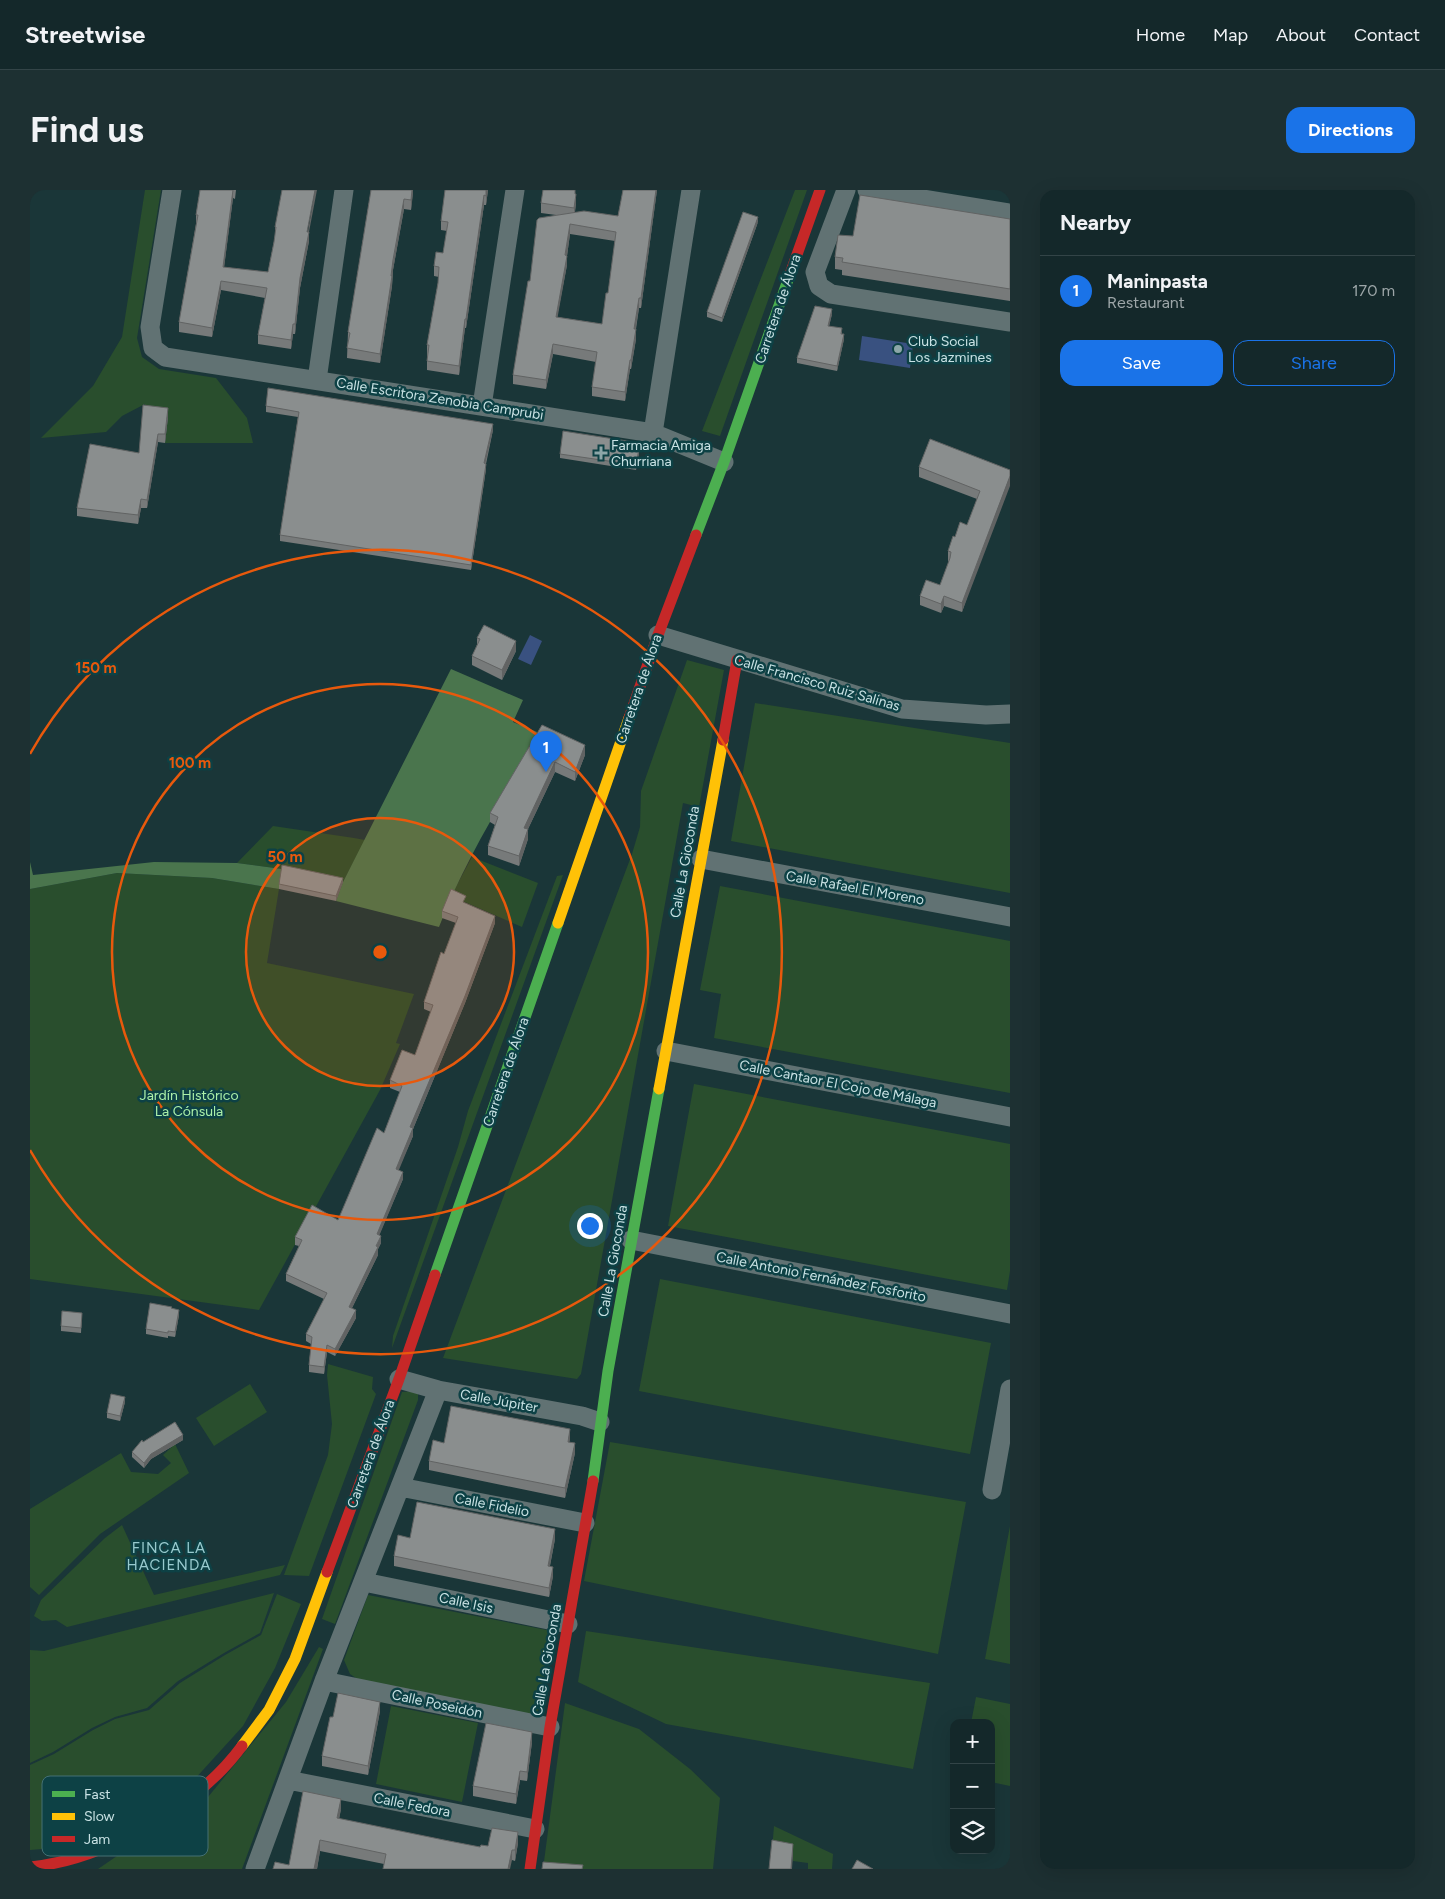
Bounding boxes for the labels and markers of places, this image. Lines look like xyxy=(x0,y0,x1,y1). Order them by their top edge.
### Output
place label: Club Social Los Jazmines xyxy=(908,333,992,366)
marker: Club Social Los Jazmines xyxy=(892,343,904,355)
place label: Farmacia Amiga Churriana xyxy=(611,437,711,470)
marker: Farmacia Amiga Churriana xyxy=(595,447,607,459)
pin: 1 xyxy=(530,731,562,772)
centre of rings xyxy=(371,943,389,961)

